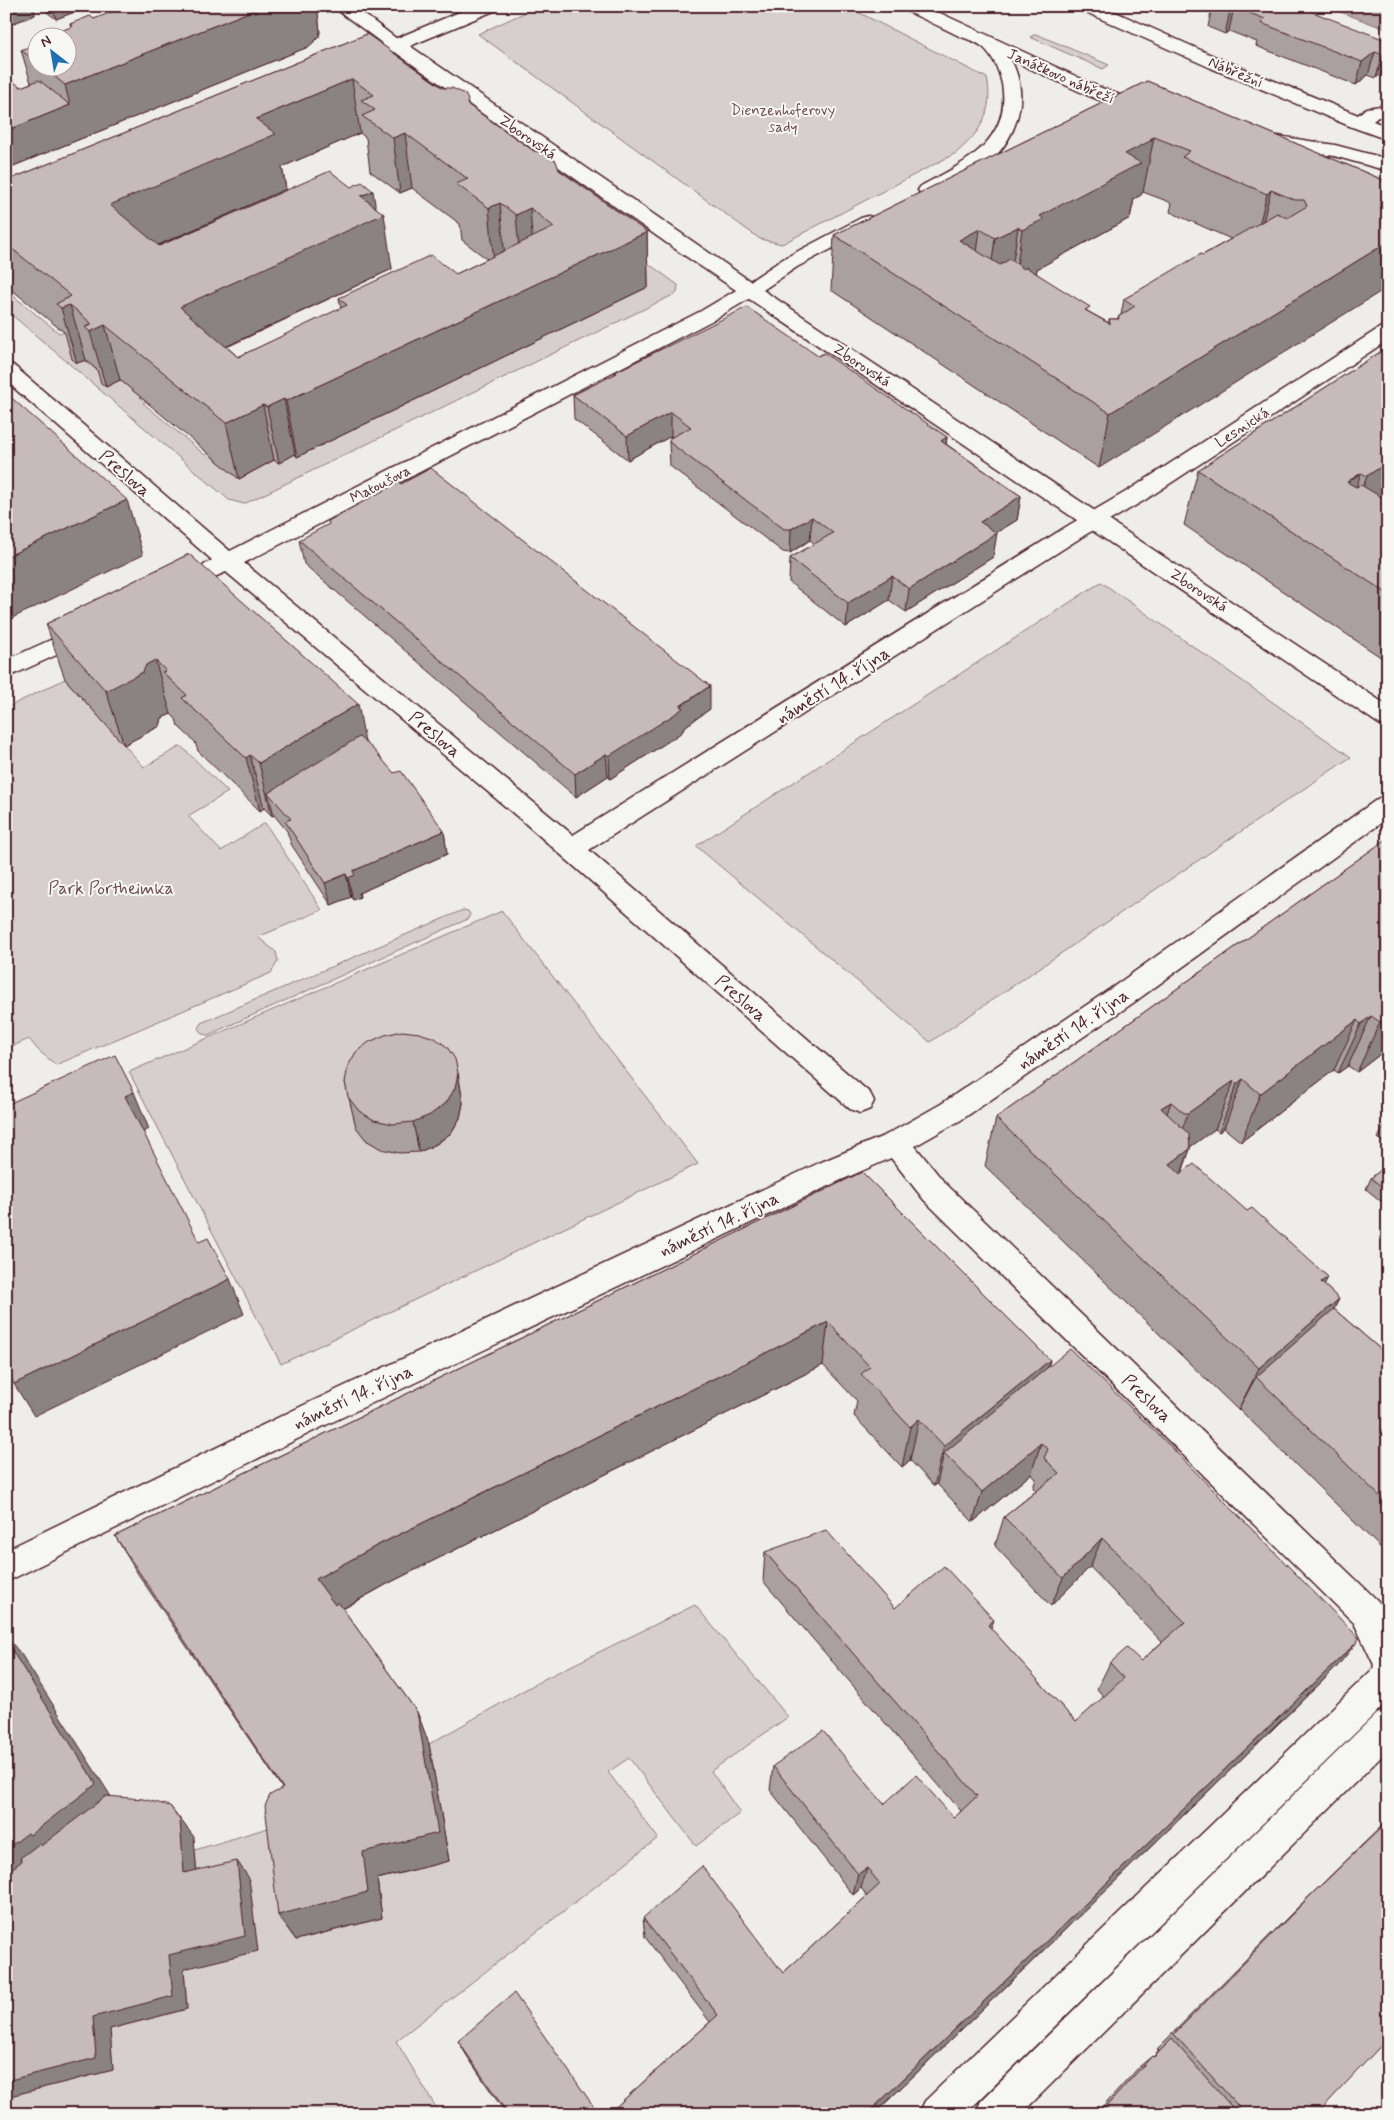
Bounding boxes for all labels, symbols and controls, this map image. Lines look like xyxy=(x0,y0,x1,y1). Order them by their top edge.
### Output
north arrow xyxy=(28,28,78,78)
text: N xyxy=(37,32,54,52)
street label: Janáčkovo nábřeží xyxy=(1004,44,1117,110)
street label: Nábřežní xyxy=(1205,52,1266,93)
park label: Dienzenhoferovy sady xyxy=(731,101,836,138)
street label: Zborovská xyxy=(495,111,560,165)
street label: Zborovská xyxy=(828,339,894,393)
street label: Lesnická xyxy=(1212,403,1273,453)
street label: Preslova xyxy=(94,445,155,503)
street label: Matoušova xyxy=(347,461,415,509)
street label: Zborovská xyxy=(1165,564,1231,618)
street label: náměstí 14. října xyxy=(772,641,895,730)
street label: Preslova xyxy=(403,706,465,764)
park label: Park Portheimka xyxy=(48,877,174,901)
street label: Preslova xyxy=(710,970,771,1028)
street label: náměstí 14. října xyxy=(1013,984,1134,1076)
street label: náměstí 14. října xyxy=(656,1187,783,1263)
street label: náměstí 14. října xyxy=(290,1360,417,1436)
street label: Preslova xyxy=(1116,1369,1177,1428)

